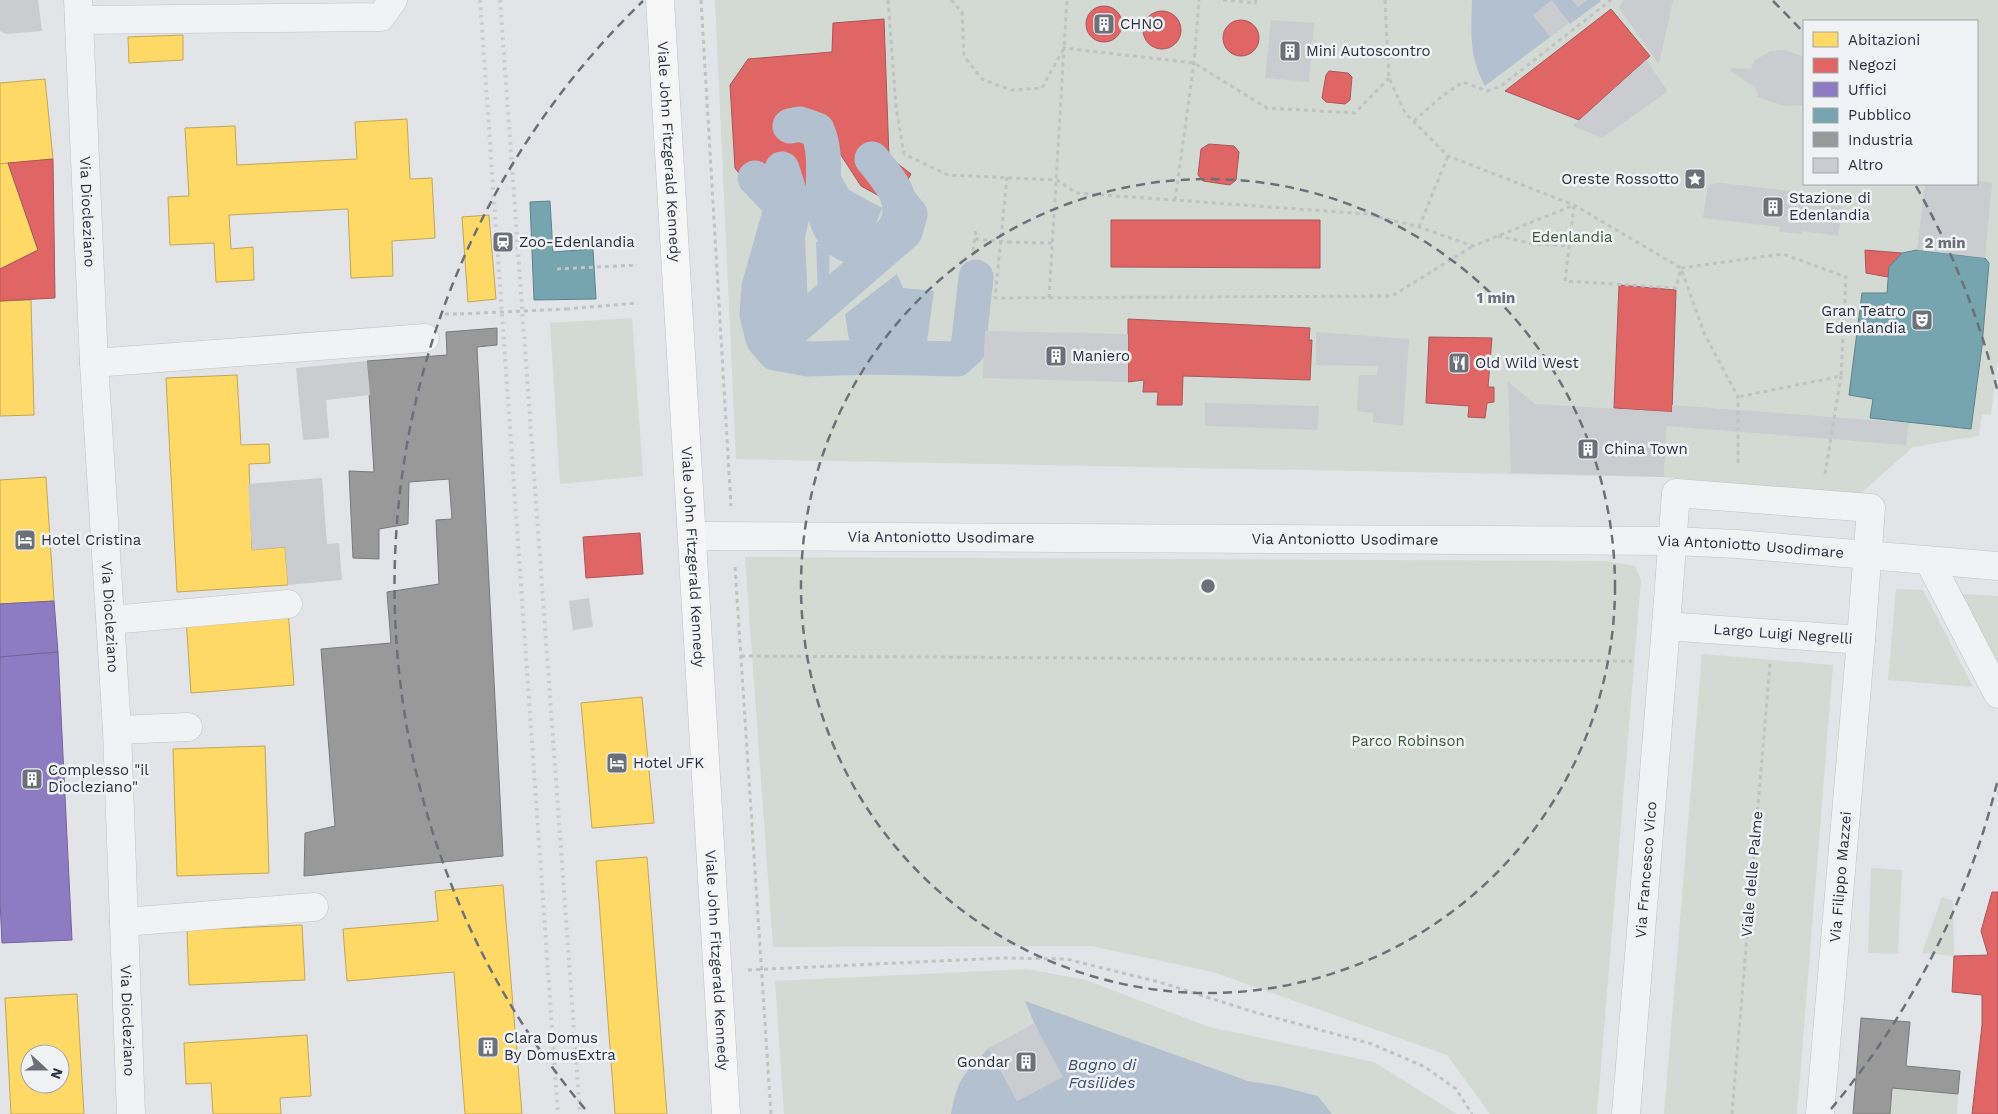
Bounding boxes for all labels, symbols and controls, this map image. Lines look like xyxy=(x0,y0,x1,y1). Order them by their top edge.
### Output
building icon: CHNO xyxy=(1092,12,1116,36)
place label: CHNO xyxy=(1120,15,1164,33)
legend xyxy=(1803,20,1978,185)
text: Abitazioni xyxy=(1848,31,1920,49)
building icon: Mini Autoscontro xyxy=(1278,39,1302,63)
street label: Viale John Fitzgerald Kennedy xyxy=(653,41,685,263)
place label: Mini Autoscontro xyxy=(1306,42,1431,60)
text: Negozi xyxy=(1848,56,1896,74)
text: Uffici xyxy=(1848,81,1887,99)
text: Pubblico xyxy=(1848,106,1911,124)
text: Industria xyxy=(1848,131,1914,149)
street label: Via Diocleziano xyxy=(76,156,99,268)
text: Altro xyxy=(1848,156,1883,174)
place icon: Oreste Rossotto xyxy=(1683,167,1707,191)
place label: Oreste Rossotto xyxy=(1561,170,1679,188)
place label: Stazione di Edenlandia xyxy=(1789,189,1871,224)
building icon: Stazione di Edenlandia xyxy=(1761,195,1785,219)
park label: Edenlandia xyxy=(1532,228,1613,246)
station icon: Zoo-Edenlandia xyxy=(491,230,515,254)
place label: Zoo-Edenlandia xyxy=(519,233,635,251)
text: 2 min xyxy=(1924,234,1966,252)
text: 1 min xyxy=(1477,289,1515,307)
place label: Gran Teatro Edenlandia xyxy=(1821,302,1906,337)
theatre icon: Gran Teatro Edenlandia xyxy=(1910,308,1934,332)
building icon: Maniero xyxy=(1044,344,1068,368)
place label: Maniero xyxy=(1072,347,1130,365)
restaurant icon: Old Wild West xyxy=(1447,351,1471,375)
place label: Old Wild West xyxy=(1475,354,1580,372)
building icon: China Town xyxy=(1576,437,1600,461)
place label: China Town xyxy=(1604,440,1688,458)
street label: Viale John Fitzgerald Kennedy xyxy=(677,446,709,668)
hotel icon: Hotel Cristina xyxy=(13,528,37,552)
street label: Via Antoniotto Usodimare xyxy=(847,528,1035,547)
street label: Via Antoniotto Usodimare xyxy=(1251,530,1438,549)
place label: Hotel Cristina xyxy=(41,531,142,549)
street label: Via Antoniotto Usodimare xyxy=(1657,532,1845,562)
street label: Via Diocleziano xyxy=(97,561,122,673)
centre of rings xyxy=(1199,577,1217,595)
street label: Largo Luigi Negrelli xyxy=(1713,620,1853,648)
park label: Parco Robinson xyxy=(1351,732,1465,750)
hotel icon: Hotel JFK xyxy=(605,751,629,775)
place label: Hotel JFK xyxy=(633,754,704,772)
place label: Complesso "il Diocleziano" xyxy=(48,761,149,796)
building icon: Complesso "il Diocleziano" xyxy=(20,767,44,791)
street label: Via Francesco Vico xyxy=(1631,801,1661,939)
street label: Viale delle Palme xyxy=(1738,810,1766,938)
street label: Via Filippo Mazzei xyxy=(1826,811,1855,943)
street label: Viale John Fitzgerald Kennedy xyxy=(701,849,732,1072)
street label: Via Diocleziano xyxy=(117,965,139,1077)
place label: Clara Domus By DomusExtra xyxy=(504,1029,616,1064)
building icon: Clara Domus By DomusExtra xyxy=(476,1035,500,1059)
north arrow xyxy=(20,1044,70,1094)
building icon: Gondar xyxy=(1014,1050,1038,1074)
place label: Gondar xyxy=(957,1053,1010,1071)
water label: Bagno di Fasilides xyxy=(1068,1055,1137,1092)
text: N xyxy=(48,1066,66,1081)

